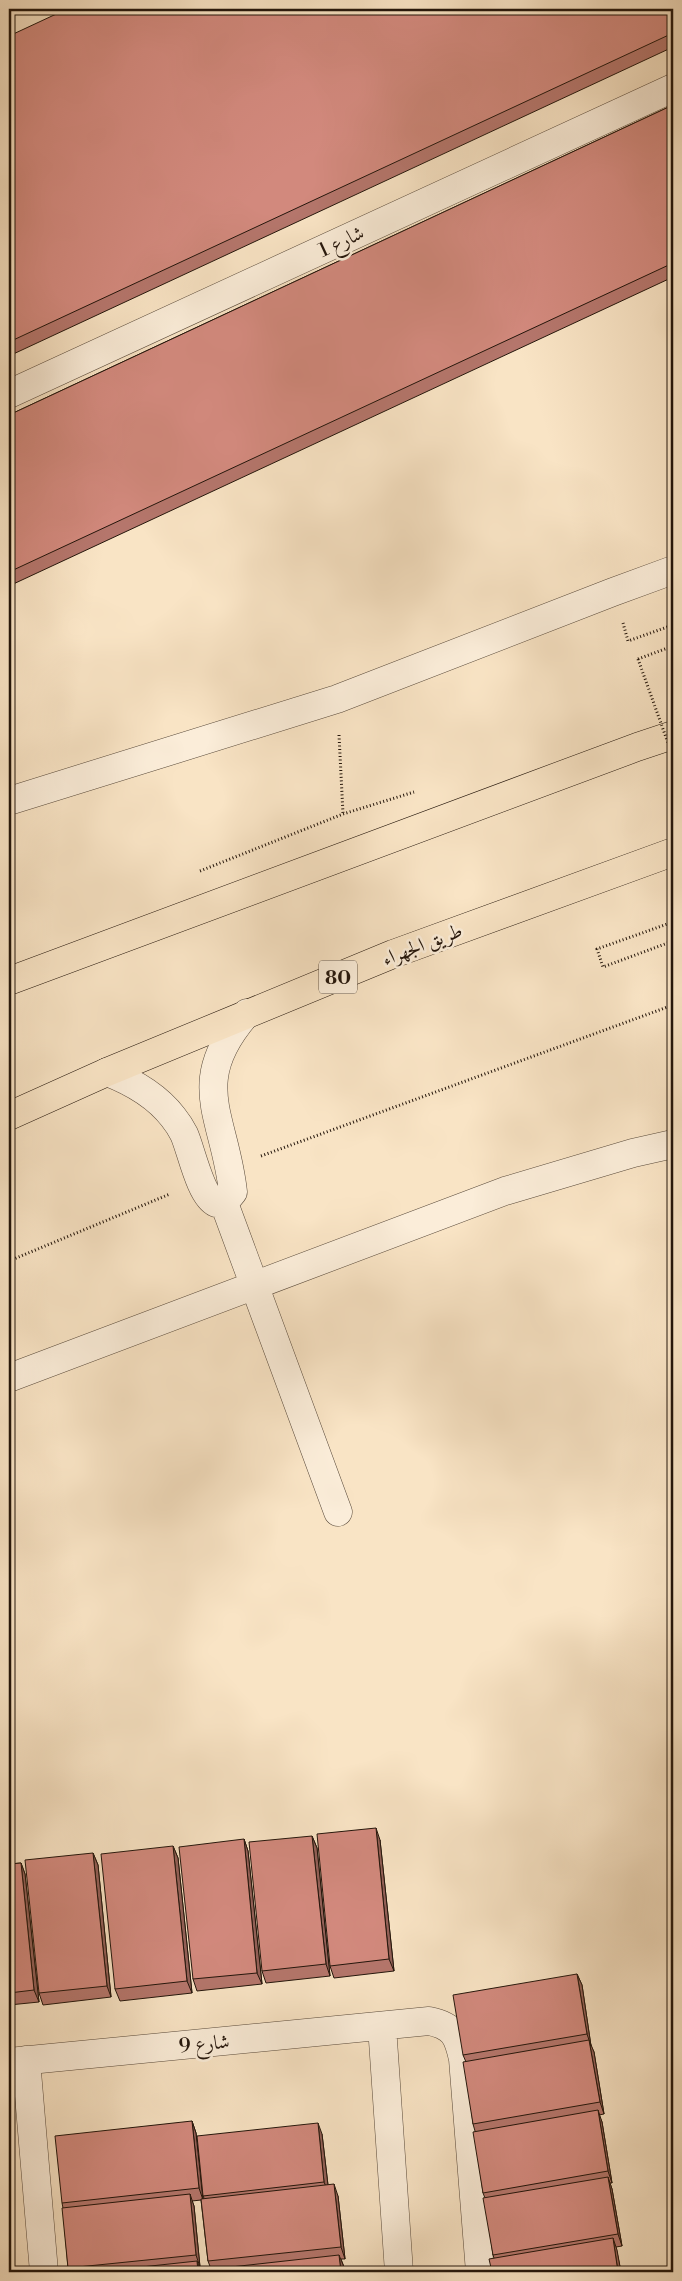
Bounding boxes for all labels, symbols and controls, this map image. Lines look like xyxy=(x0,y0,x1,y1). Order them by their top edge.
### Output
street label: شارع 1 xyxy=(315,221,370,267)
street label: طريق الجهراء xyxy=(379,919,466,972)
road number: 80 xyxy=(319,960,357,994)
street label: شارع 9 xyxy=(178,2030,231,2063)

